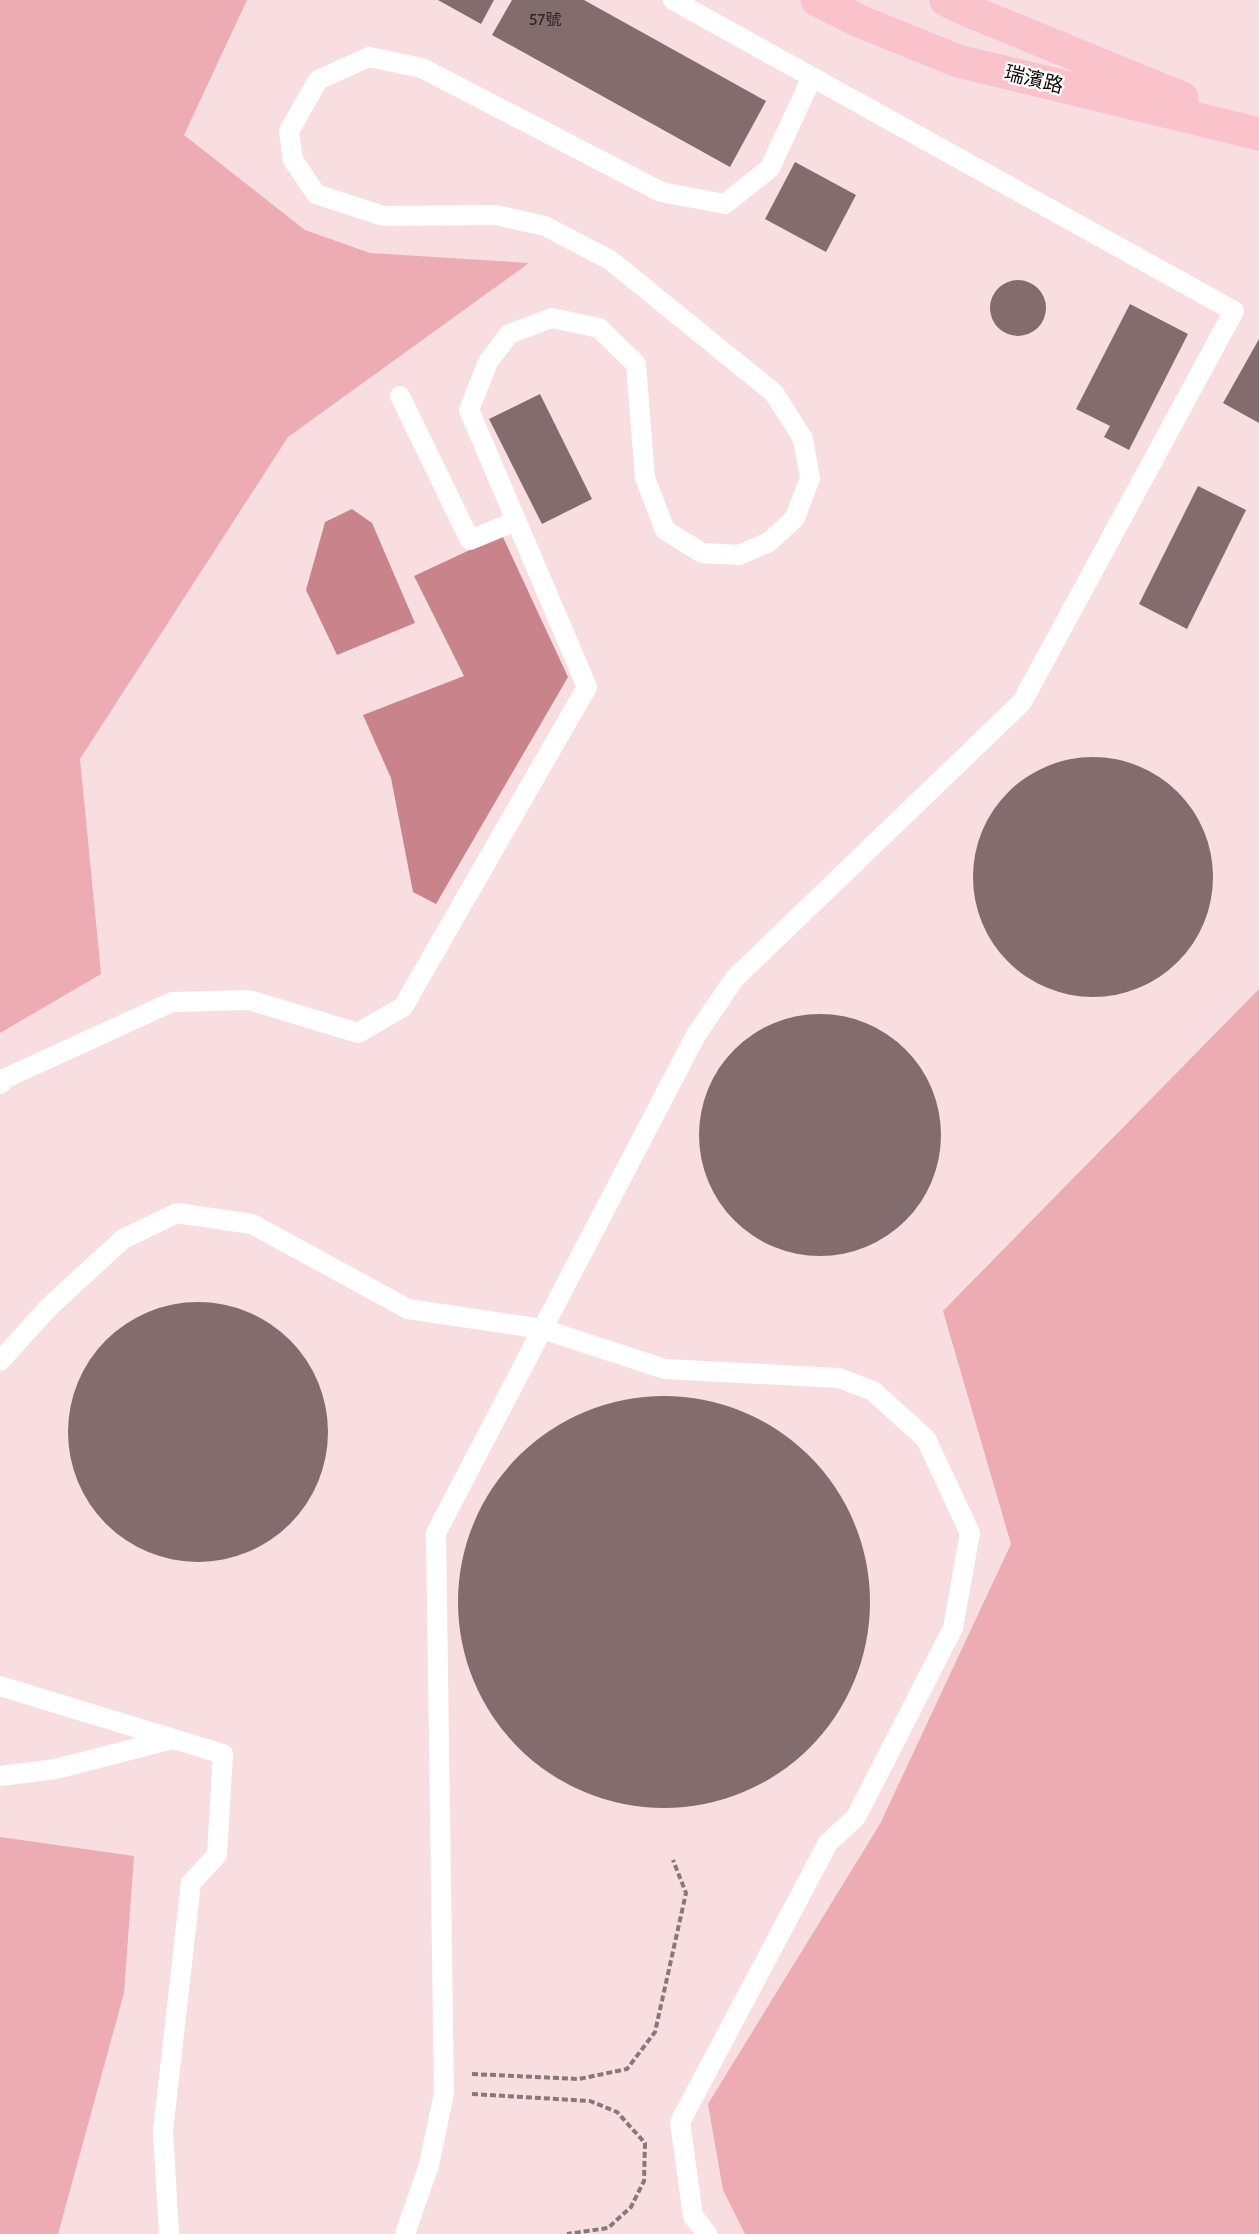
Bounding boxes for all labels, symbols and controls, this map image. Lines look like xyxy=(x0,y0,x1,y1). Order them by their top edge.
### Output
house number: 57號 xyxy=(529,10,561,29)
street label: 瑞濱路 xyxy=(1002,60,1066,98)

